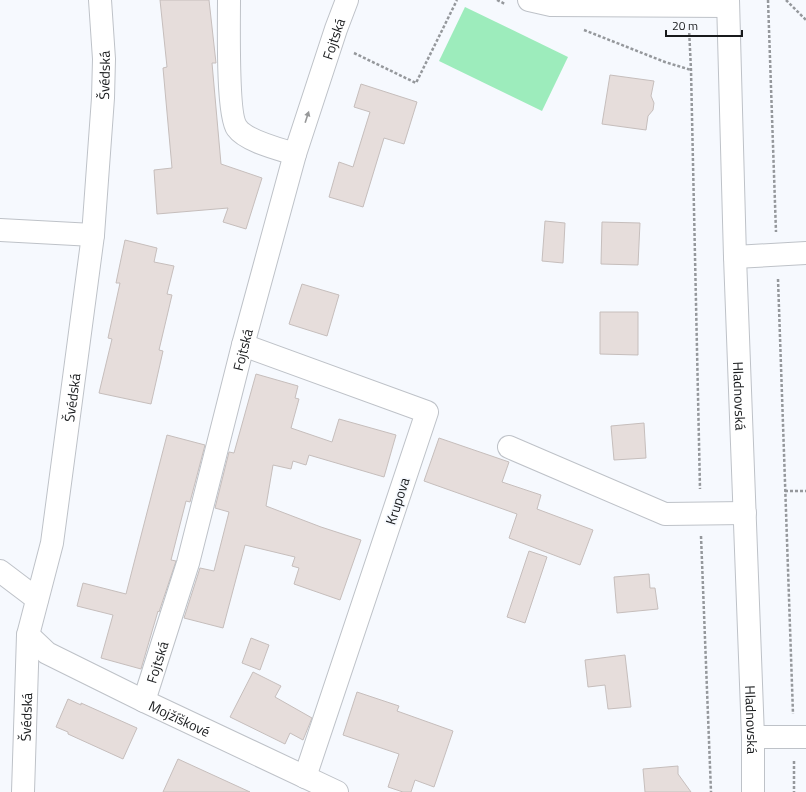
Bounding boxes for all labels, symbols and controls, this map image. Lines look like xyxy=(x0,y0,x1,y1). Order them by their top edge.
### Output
scale bar xyxy=(666,12,742,38)
street label: Fojtská xyxy=(316,15,350,62)
text: 20 m xyxy=(672,16,698,35)
street label: Švédská xyxy=(92,50,115,100)
one-way arrow xyxy=(304,110,310,122)
street label: Fojtská xyxy=(226,326,258,373)
street label: Hladnovská xyxy=(728,361,752,431)
street label: Švédská xyxy=(58,372,85,423)
street label: Krupova xyxy=(380,475,414,527)
street label: Fojtská xyxy=(140,638,173,685)
street label: Hladnovská xyxy=(741,685,764,754)
street label: Švédská xyxy=(14,692,37,742)
street label: Mojžíškové xyxy=(146,694,214,741)

